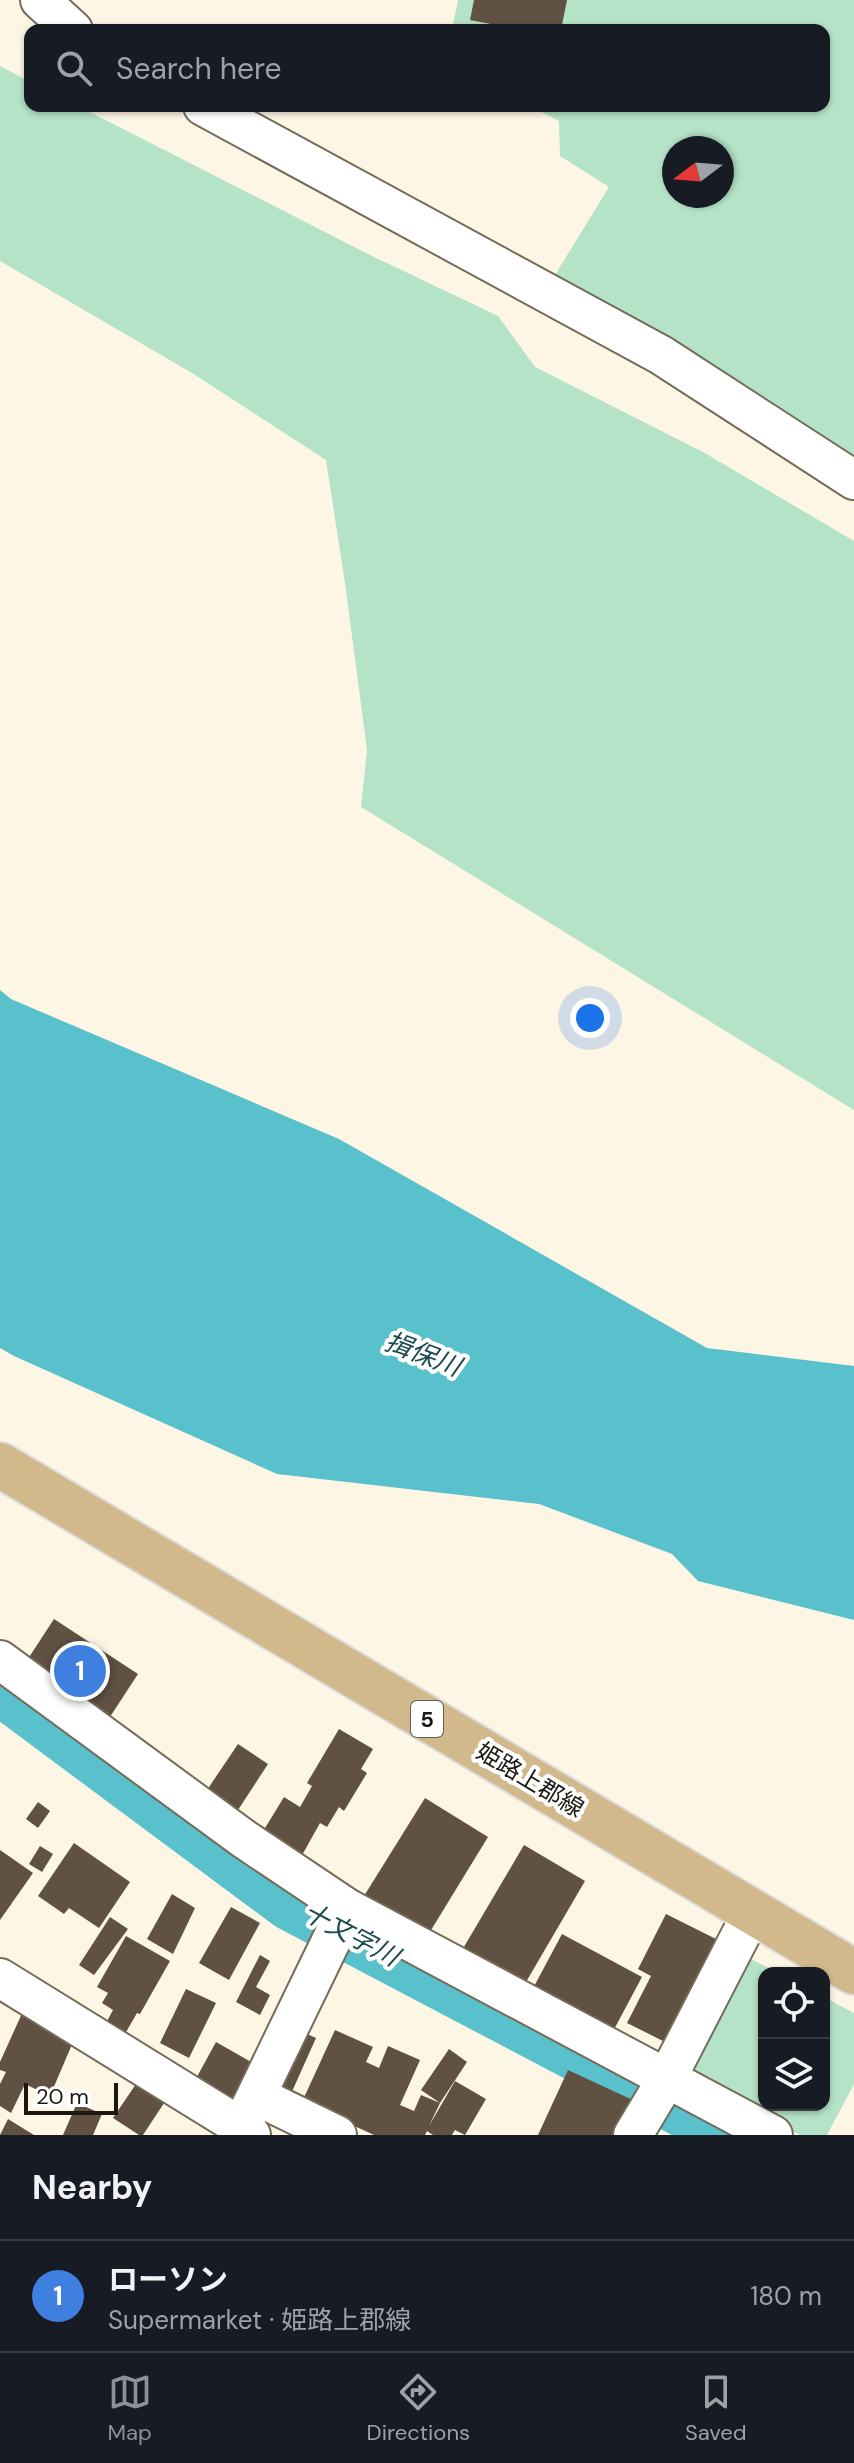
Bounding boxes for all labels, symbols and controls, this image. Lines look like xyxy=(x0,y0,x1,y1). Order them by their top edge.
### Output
search box xyxy=(24,24,830,112)
icon: search xyxy=(52,46,96,90)
text: Search here xyxy=(116,49,282,88)
north arrow xyxy=(662,136,734,208)
your location xyxy=(570,998,610,1038)
water label: 揖保川 xyxy=(380,1324,468,1385)
pin: 1 xyxy=(54,1641,106,1701)
road number: 5 xyxy=(411,1701,443,1737)
street label: 姫路上郡線 xyxy=(471,1735,590,1824)
water label: 十文字川 xyxy=(297,1895,408,1975)
map controls xyxy=(758,1967,830,2111)
button: locate xyxy=(758,1967,830,2039)
button: layers xyxy=(758,2039,830,2111)
scale bar xyxy=(24,2079,118,2115)
text: 20 m xyxy=(36,2082,89,2111)
text: Nearby xyxy=(32,2165,152,2210)
text: ローソン xyxy=(108,2260,228,2299)
text: 1 xyxy=(53,2279,63,2313)
text: 180 m xyxy=(750,2279,822,2313)
text: Supermarket · 姫路上郡線 xyxy=(108,2303,411,2337)
tab: Map xyxy=(107,2370,152,2447)
tab: Directions xyxy=(367,2370,470,2447)
tab: Saved xyxy=(685,2370,747,2447)

